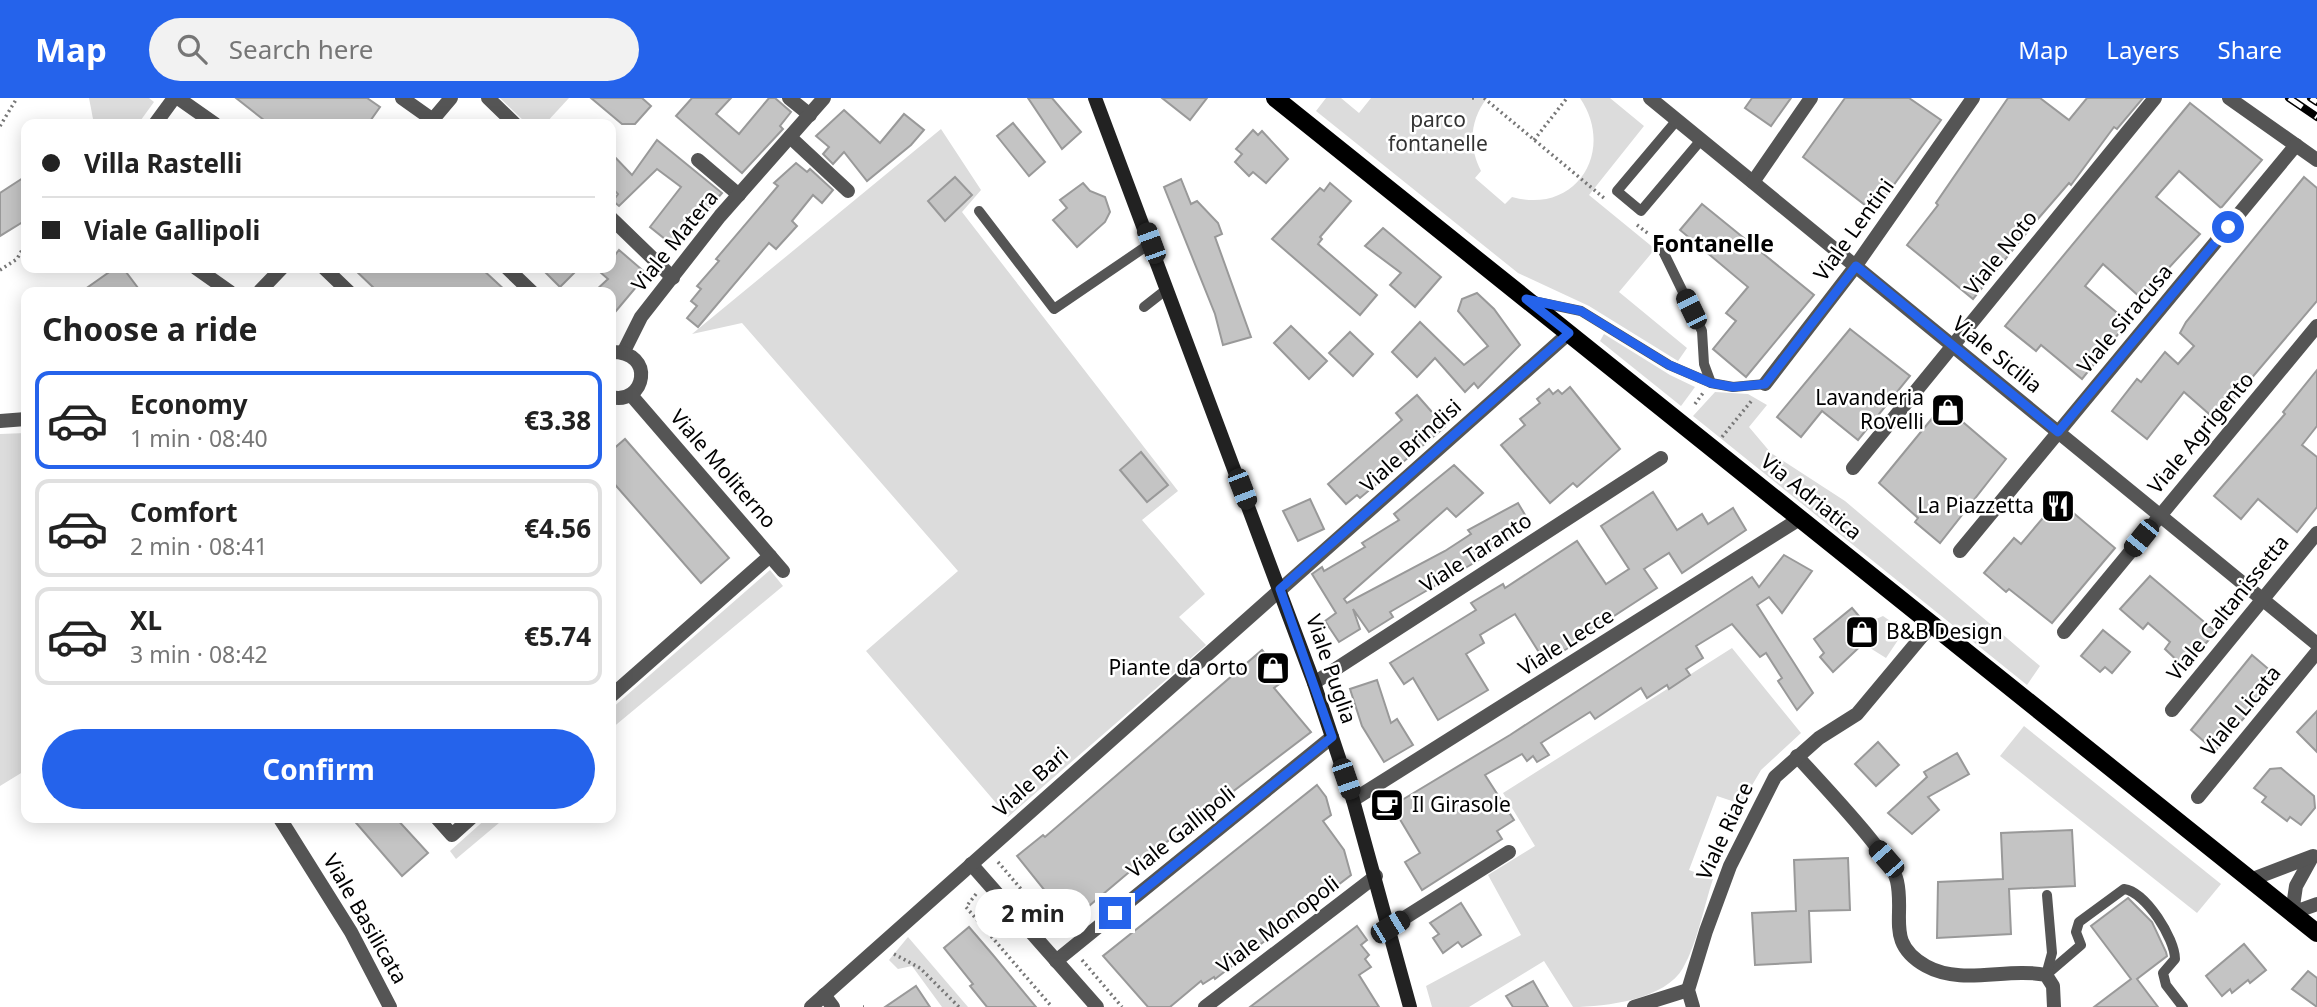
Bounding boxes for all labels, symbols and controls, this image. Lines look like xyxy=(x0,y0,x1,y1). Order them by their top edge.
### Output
search box xyxy=(149,18,639,81)
text: Map xyxy=(35,27,107,72)
icon: search xyxy=(173,30,211,68)
text: Search here xyxy=(229,31,373,67)
text: Map xyxy=(2018,33,2068,66)
text: Layers xyxy=(2106,33,2180,66)
text: Share xyxy=(2218,33,2282,66)
park label: parco fontanelle xyxy=(1388,105,1488,157)
text: Villa Rastelli xyxy=(84,145,242,181)
street label: Viale Lentini xyxy=(1807,173,1900,286)
street label: Viale Matera xyxy=(625,184,724,297)
street label: Viale Noto xyxy=(1957,204,2043,301)
route start xyxy=(2212,211,2244,243)
text: Viale Gallipoli xyxy=(84,212,260,248)
car xyxy=(1134,220,1169,266)
district label: Fontanelle xyxy=(1652,227,1774,259)
street label: Viale Siracusa xyxy=(2070,258,2178,379)
car xyxy=(1673,286,1710,332)
text: Choose a ride xyxy=(42,307,258,350)
street label: Viale Sicilia xyxy=(1947,309,2048,399)
street label: Viale Agrigento xyxy=(2141,366,2259,499)
place label: Lavanderia Rovelli xyxy=(1815,383,1924,435)
text: Economy xyxy=(130,386,248,422)
icon: car xyxy=(46,389,109,452)
shop icon: Lavanderia Rovelli xyxy=(1929,391,1967,429)
street label: Viale Brindisi xyxy=(1354,392,1467,498)
text: €3.38 xyxy=(524,402,591,438)
street label: Viale Moliterno xyxy=(664,403,783,534)
text: 1 min · 08:40 xyxy=(130,422,268,454)
street label: Via Adriatica xyxy=(1755,447,1868,546)
car xyxy=(1225,466,1260,512)
restaurant icon: La Piazzetta xyxy=(2039,487,2077,525)
place label: La Piazzetta xyxy=(1917,491,2034,519)
text: Comfort xyxy=(130,494,238,530)
icon: car xyxy=(46,497,109,560)
street label: Viale Taranto xyxy=(1414,506,1537,599)
text: €4.56 xyxy=(524,510,591,546)
car xyxy=(2120,515,2163,561)
street label: Viale Caltanissetta xyxy=(2160,529,2295,686)
text: 2 min · 08:41 xyxy=(130,530,268,562)
street label: Viale Lecce xyxy=(1513,601,1618,681)
text: XL xyxy=(130,602,162,638)
icon: car xyxy=(46,605,109,668)
street label: Viale Puglia xyxy=(1300,610,1364,727)
shop icon: B&B Design xyxy=(1843,613,1881,651)
place label: B&B Design xyxy=(1886,617,2003,645)
text: €5.74 xyxy=(524,618,591,654)
text: 3 min · 08:42 xyxy=(130,638,268,670)
shop icon: Piante da orto xyxy=(1254,649,1292,687)
place label: Piante da orto xyxy=(1108,653,1248,681)
street label: Viale Licata xyxy=(2194,659,2286,762)
button: Confirm xyxy=(42,729,595,809)
street label: Viale Bari xyxy=(987,740,1074,822)
car xyxy=(1330,756,1363,802)
street label: Viale Riace xyxy=(1689,777,1759,884)
street label: Viale Gallipoli xyxy=(1120,779,1241,884)
cafe icon: Il Girasole xyxy=(1368,786,1406,824)
place label: Il Girasole xyxy=(1412,790,1511,818)
car xyxy=(1865,836,1908,882)
street label: Viale Basilicata xyxy=(317,848,414,989)
street label: Viale Monopoli xyxy=(1211,869,1344,979)
callout: 2 min xyxy=(975,888,1090,938)
text: 2 min xyxy=(1001,897,1065,929)
route end xyxy=(1099,897,1131,929)
car xyxy=(1367,907,1414,947)

